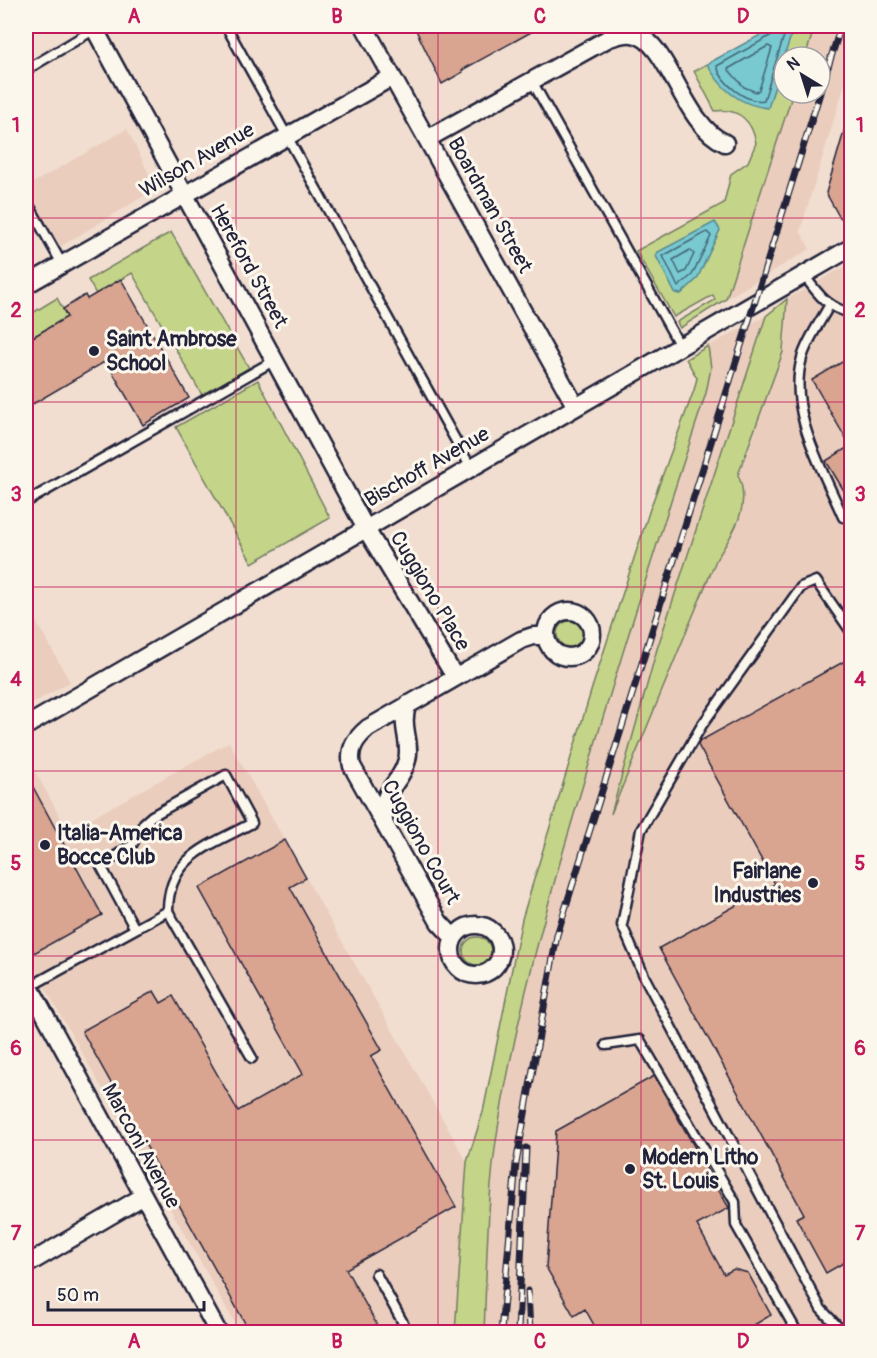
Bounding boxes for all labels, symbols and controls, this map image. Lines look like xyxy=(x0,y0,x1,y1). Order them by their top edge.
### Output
text: A xyxy=(128,4,141,29)
text: B xyxy=(331,4,343,29)
text: C xyxy=(534,4,546,29)
text: D xyxy=(737,4,750,29)
north arrow xyxy=(772,45,832,105)
text: N xyxy=(783,53,804,75)
text: 1 xyxy=(12,113,20,138)
text: 1 xyxy=(856,113,864,138)
street label: Wilson Avenue xyxy=(135,116,260,204)
street label: Boardman Street xyxy=(441,132,539,278)
street label: Hereford Street xyxy=(204,199,294,333)
text: 2 xyxy=(10,298,22,323)
text: 2 xyxy=(854,298,866,323)
place label: Saint Ambrose School xyxy=(106,326,237,377)
marker: Saint Ambrose School xyxy=(87,344,101,358)
street label: Bischoff Avenue xyxy=(360,420,495,514)
text: 3 xyxy=(10,482,22,507)
text: 3 xyxy=(854,482,866,507)
street label: Cuggiono Place xyxy=(384,526,477,656)
text: 4 xyxy=(10,667,22,692)
text: 4 xyxy=(854,667,866,692)
street label: Cuggiono Court xyxy=(376,775,467,910)
place label: Italia-America Bocce Club xyxy=(57,820,183,871)
marker: Italia-America Bocce Club xyxy=(38,838,52,852)
text: 5 xyxy=(11,851,22,876)
text: 5 xyxy=(855,851,866,876)
place label: Fairlane Industries xyxy=(714,858,802,909)
marker: Fairlane Industries xyxy=(806,876,820,890)
text: 6 xyxy=(10,1036,22,1061)
text: 6 xyxy=(854,1036,866,1061)
street label: Marconi Avenue xyxy=(96,1079,187,1214)
place label: Modern Litho St. Louis xyxy=(642,1144,759,1195)
marker: Modern Litho St. Louis xyxy=(623,1162,637,1176)
text: 7 xyxy=(11,1221,22,1246)
text: 7 xyxy=(855,1221,866,1246)
scale bar xyxy=(48,1274,204,1312)
text: 50 m xyxy=(57,1284,99,1307)
text: A xyxy=(128,1329,141,1354)
text: B xyxy=(331,1329,343,1354)
text: C xyxy=(534,1329,546,1354)
text: D xyxy=(737,1329,750,1354)

